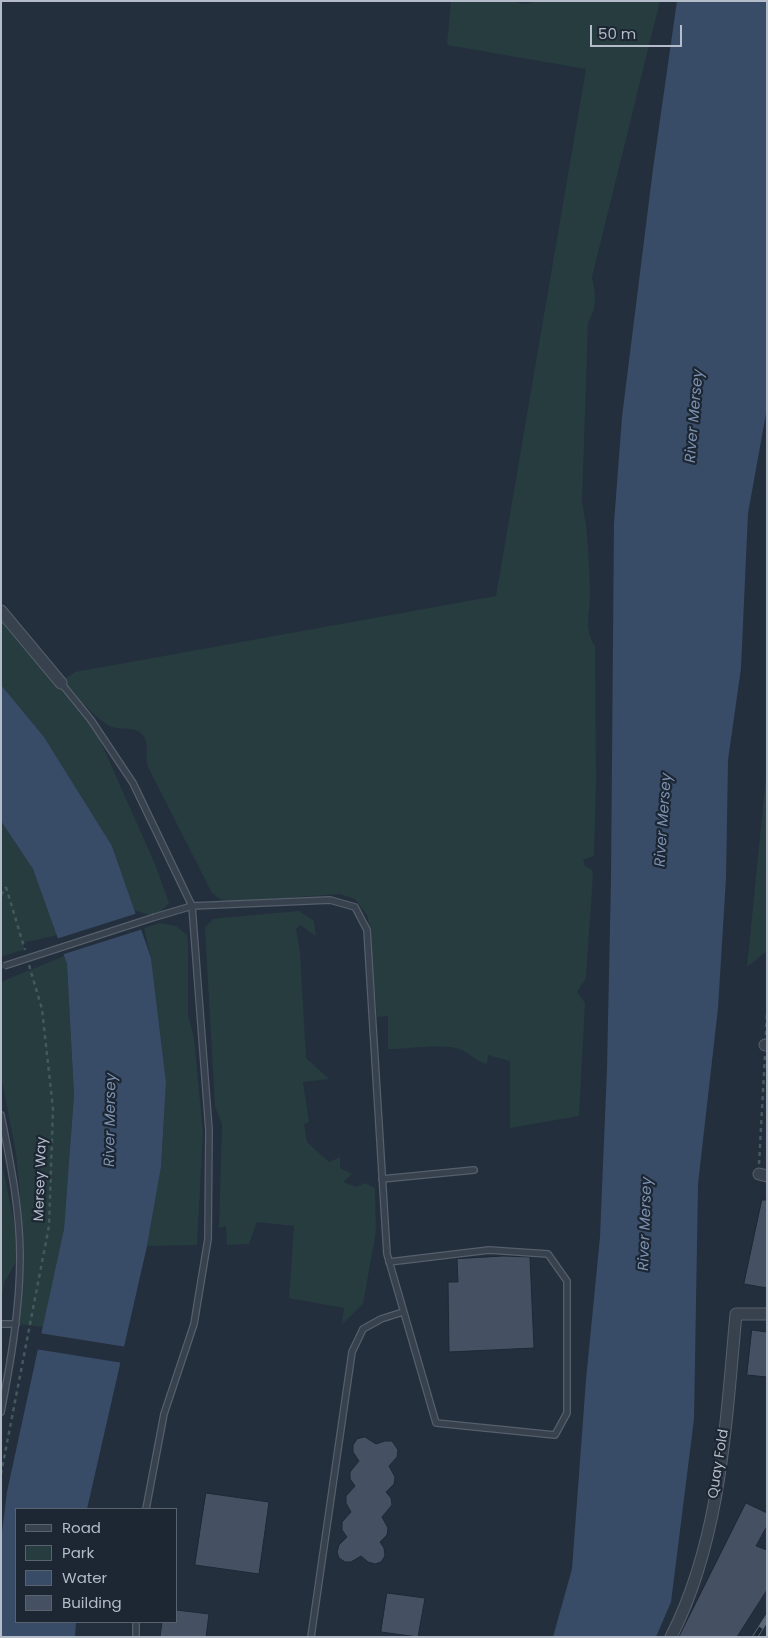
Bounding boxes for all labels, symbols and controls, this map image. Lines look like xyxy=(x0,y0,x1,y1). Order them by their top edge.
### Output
scale bar xyxy=(593,15,686,47)
text: 50 m xyxy=(598,23,636,44)
water label: River Mersey xyxy=(682,368,708,464)
water label: River Mersey xyxy=(652,772,676,868)
water label: River Mersey xyxy=(101,1073,121,1167)
street label: Mersey Way xyxy=(31,1136,51,1222)
water label: River Mersey xyxy=(635,1177,657,1271)
street label: Quay Fold xyxy=(705,1428,733,1500)
legend xyxy=(15,1508,178,1623)
text: Road xyxy=(62,1517,101,1538)
text: Park xyxy=(62,1542,94,1563)
text: Water xyxy=(62,1567,107,1588)
text: Building xyxy=(62,1592,122,1613)

